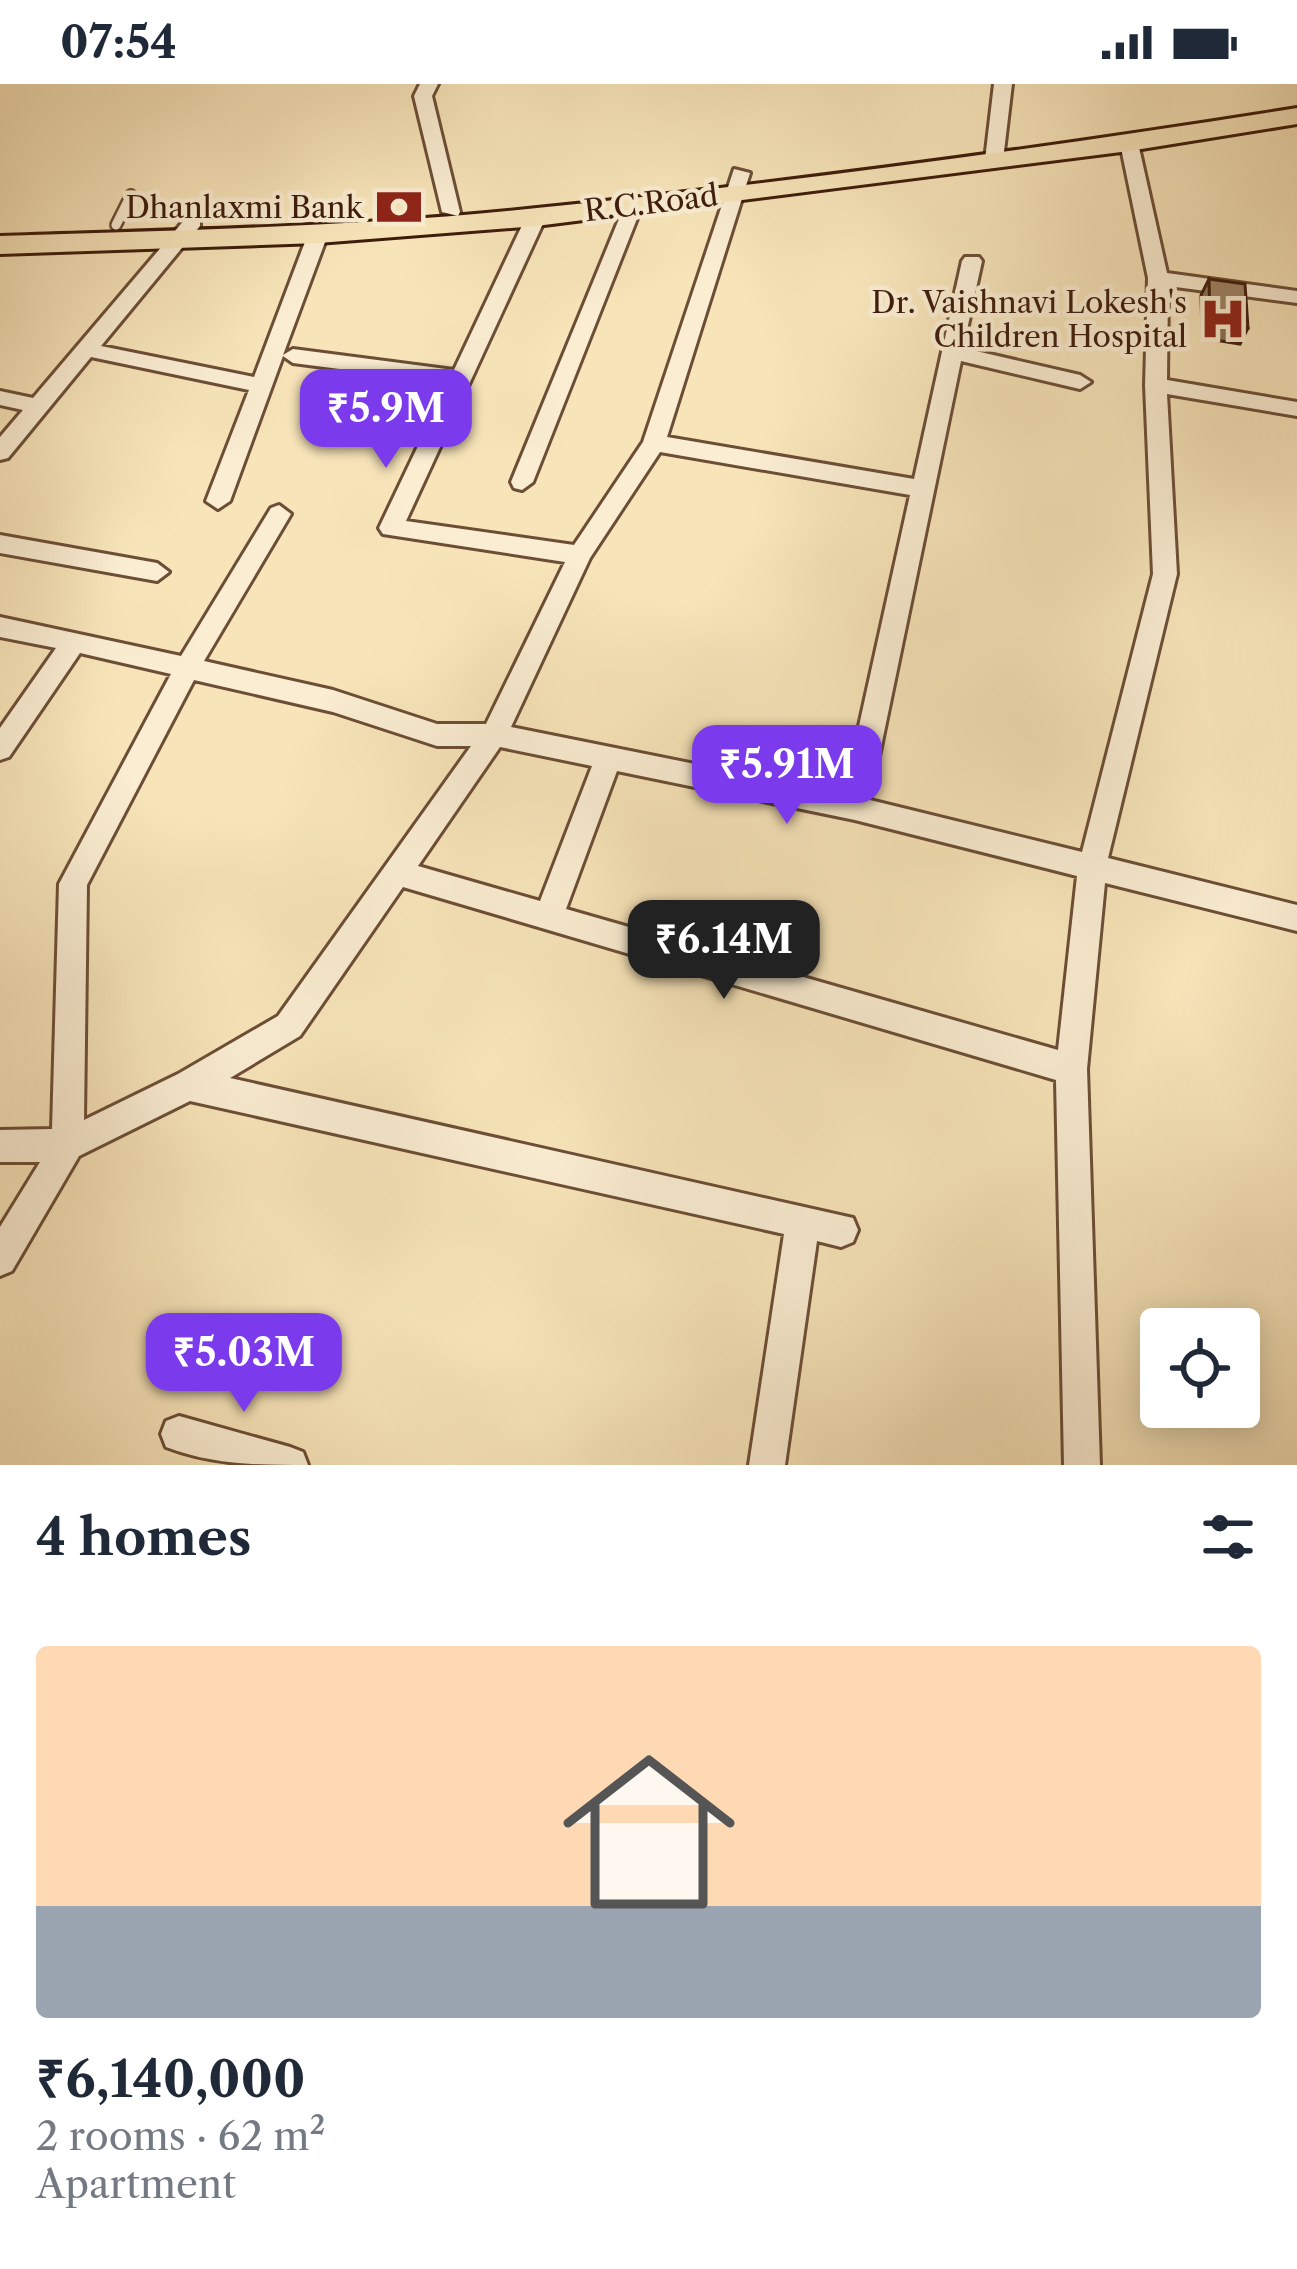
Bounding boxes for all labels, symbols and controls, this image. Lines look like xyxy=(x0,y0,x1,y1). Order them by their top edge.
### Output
text: 07:54 xyxy=(60,14,177,70)
street label: R.C.Road xyxy=(582,176,720,230)
bank icon: Dhanlaxmi Bank xyxy=(374,182,424,232)
place label: Dhanlaxmi Bank xyxy=(125,189,365,226)
place label: Dr. Vaishnavi Lokesh's Children Hospital xyxy=(871,284,1187,355)
hospital icon: Dr. Vaishnavi Lokesh's Children Hospital xyxy=(1198,294,1248,344)
pin: ₹5.9M xyxy=(302,369,470,471)
text: ₹5.9M xyxy=(327,384,445,432)
pin: ₹5.91M xyxy=(689,725,885,827)
text: ₹5.91M xyxy=(719,740,855,788)
pin: ₹6.14M xyxy=(626,900,822,1002)
text: ₹6.14M xyxy=(655,915,793,963)
map controls xyxy=(1140,1308,1260,1428)
button: locate xyxy=(1140,1308,1260,1428)
pin: ₹5.03M xyxy=(146,1313,342,1415)
text: ₹5.03M xyxy=(173,1328,315,1376)
icon: filters xyxy=(1195,1504,1261,1570)
text: 4 homes xyxy=(36,1506,251,1568)
icon: home xyxy=(541,1724,757,1940)
text: ₹6,140,000 xyxy=(36,2048,306,2110)
text: 2 rooms · 62 m² xyxy=(36,2112,326,2160)
text: Apartment xyxy=(36,2160,236,2208)

